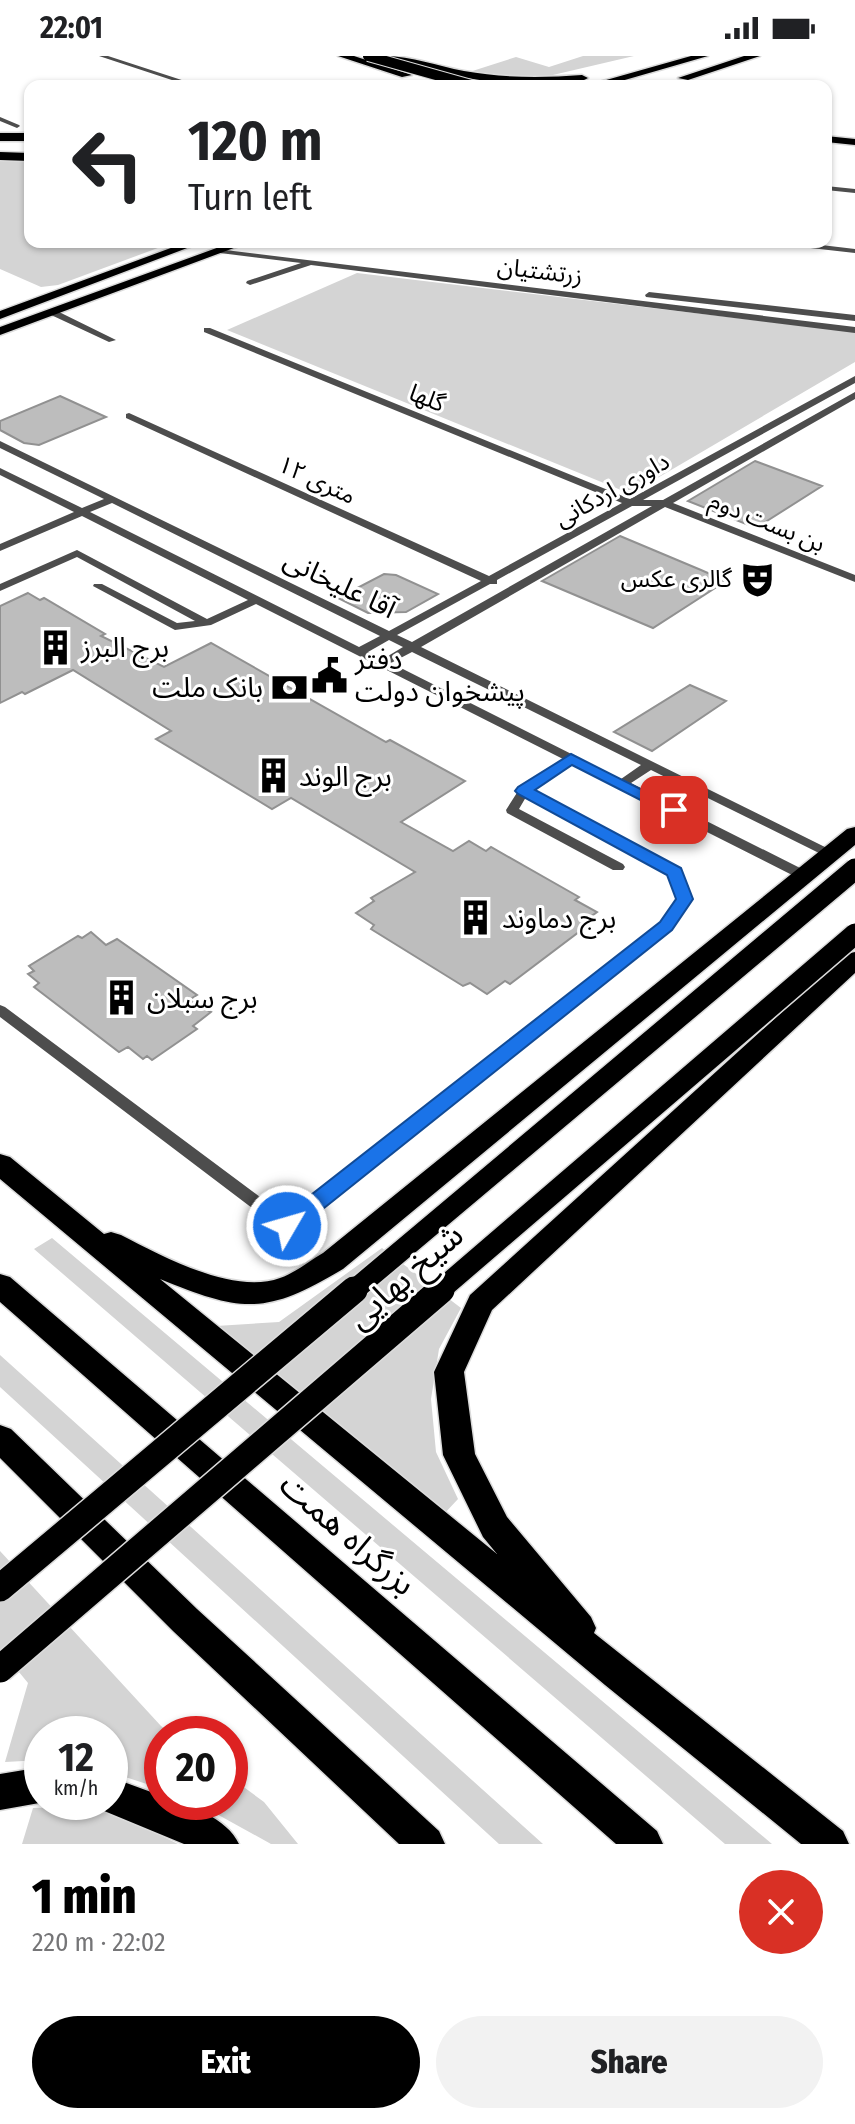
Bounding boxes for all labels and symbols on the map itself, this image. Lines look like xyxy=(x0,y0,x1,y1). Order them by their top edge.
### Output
street label: زرتشتیان xyxy=(496,252,584,290)
street label: گلها xyxy=(405,378,450,418)
street label: داوری اردکانی xyxy=(550,447,674,533)
street label: ۱۲ متری xyxy=(274,450,360,510)
street label: بن بست دوم xyxy=(704,486,829,562)
street label: آقا علیخانی xyxy=(278,543,403,626)
theatre icon: گالری عکس xyxy=(739,560,777,598)
place label: گالری عکس xyxy=(621,565,733,593)
building icon: برج البرز xyxy=(36,628,74,666)
place label: برج البرز xyxy=(80,631,169,668)
place label: دفتر پیشخوان دولت xyxy=(354,643,525,709)
public building icon: دفتر پیشخوان دولت xyxy=(310,656,348,694)
bank icon: بانک ملت xyxy=(270,668,308,706)
place label: بانک ملت xyxy=(152,671,263,704)
building icon: برج الوند xyxy=(254,757,292,795)
place label: برج الوند xyxy=(299,760,392,797)
pin xyxy=(640,776,708,844)
building icon: برج دماوند xyxy=(457,899,495,937)
place label: برج دماوند xyxy=(502,902,616,939)
building icon: برج سبلان xyxy=(102,979,140,1017)
place label: برج سبلان xyxy=(147,982,258,1019)
position arrow xyxy=(245,1184,329,1268)
street label: شیخ بهایی xyxy=(338,1214,474,1341)
street label: بزرگراه همت xyxy=(272,1464,424,1604)
speed limit sign: 20 xyxy=(144,1716,248,1820)

